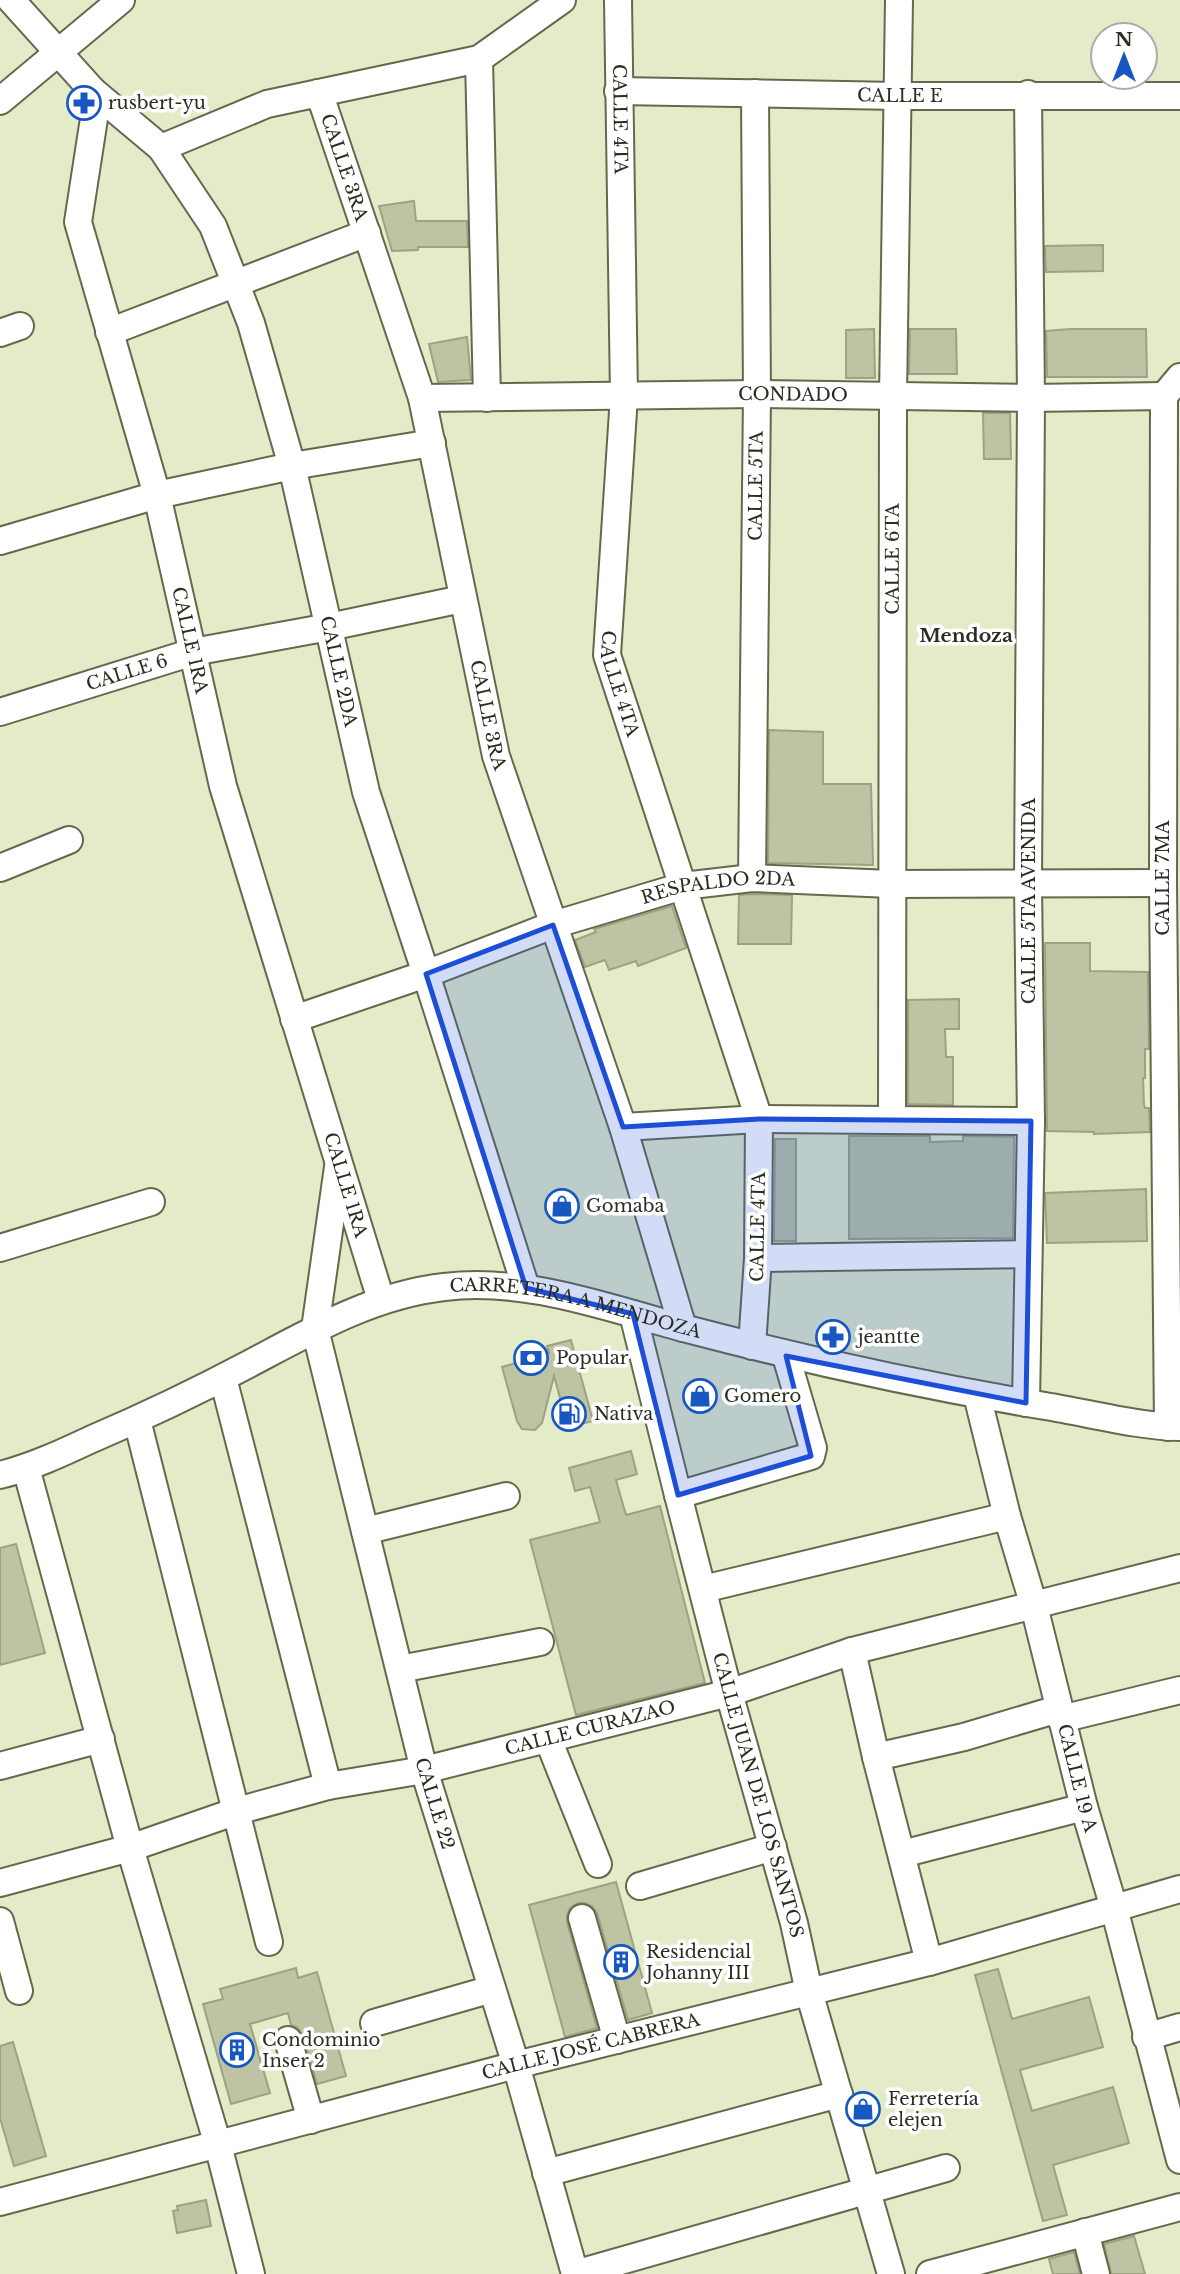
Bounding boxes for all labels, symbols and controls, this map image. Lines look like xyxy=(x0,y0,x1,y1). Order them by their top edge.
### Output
north arrow xyxy=(1089,21,1159,91)
text: N xyxy=(1115,28,1133,51)
street label: CALLE 4TA xyxy=(608,64,632,175)
pharmacy icon: rusbert-yu xyxy=(65,84,103,122)
street label: CALLE E xyxy=(857,84,943,107)
place label: rusbert-yu xyxy=(108,92,206,114)
street label: CALLE 3RA xyxy=(316,111,373,225)
street label: CONDADO xyxy=(738,383,848,406)
street label: CALLE 5TA xyxy=(744,430,768,541)
street label: CALLE 6TA xyxy=(882,502,904,615)
street label: CALLE 1RA xyxy=(167,585,213,697)
street label: CALLE 2DA xyxy=(315,614,362,730)
district label: Mendoza xyxy=(919,624,1013,647)
street label: CALLE 4TA xyxy=(596,630,644,741)
street label: CALLE 6 xyxy=(83,649,171,696)
street label: CALLE 3RA xyxy=(465,658,511,774)
street label: CALLE 5TA AVENIDA xyxy=(1018,797,1040,1004)
street label: CALLE 7MA xyxy=(1152,819,1174,936)
street label: RESPALDO 2DA xyxy=(638,867,797,909)
street label: CALLE 1RA xyxy=(319,1130,373,1241)
street label: CALLE 4TA xyxy=(746,1171,770,1282)
shop icon: Gomaba xyxy=(543,1187,581,1225)
place label: Gomaba xyxy=(586,1195,664,1217)
street label: CARRETERA A MENDOZA xyxy=(449,1274,705,1344)
pharmacy icon: jeantte xyxy=(814,1318,852,1356)
place label: jeantte xyxy=(855,1326,920,1348)
bank icon: Popular xyxy=(512,1339,550,1377)
place label: Popular xyxy=(556,1347,629,1369)
shop icon: Gomero xyxy=(681,1377,719,1415)
place label: Gomero xyxy=(724,1385,801,1407)
fuel station icon: Nativa xyxy=(550,1395,588,1433)
place label: Nativa xyxy=(594,1403,653,1425)
street label: CALLE JUAN DE LOS SANTOS xyxy=(708,1650,808,1940)
street label: CALLE CURAZAO xyxy=(503,1696,678,1760)
street label: CALLE 19 A xyxy=(1053,1722,1102,1836)
street label: CALLE 22 xyxy=(410,1755,459,1852)
place label: Residencial Johanny III xyxy=(644,1941,751,1984)
building icon: Residencial Johanny III xyxy=(602,1943,640,1981)
street label: CALLE JOSÉ CABRERA xyxy=(479,2008,703,2085)
place label: Condominio Inser 2 xyxy=(262,2029,380,2072)
building icon: Condominio Inser 2 xyxy=(218,2031,256,2069)
place label: Ferretería elejen xyxy=(888,2088,979,2131)
shop icon: Ferretería elejen xyxy=(844,2090,882,2128)

